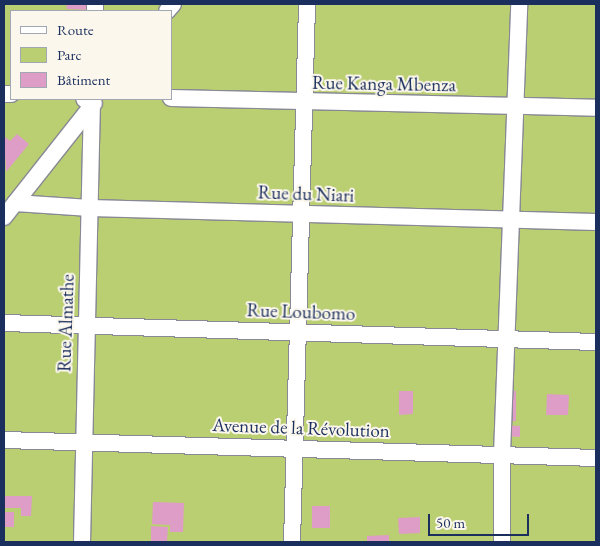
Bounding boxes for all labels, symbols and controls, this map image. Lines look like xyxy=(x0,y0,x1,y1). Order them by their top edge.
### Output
legend xyxy=(10,10,172,100)
text: Route xyxy=(57,20,94,39)
text: Parc xyxy=(57,45,82,64)
text: Bâtiment xyxy=(57,70,110,89)
street label: Rue Kanga Mbenza xyxy=(312,71,456,97)
street label: Rue du Niari xyxy=(257,181,355,207)
street label: Rue Almathe xyxy=(53,274,79,372)
street label: Rue Loubomo xyxy=(246,299,356,325)
street label: Avenue de la Révolution xyxy=(212,414,390,442)
scale bar xyxy=(430,504,531,536)
text: 50 m xyxy=(436,513,465,532)

